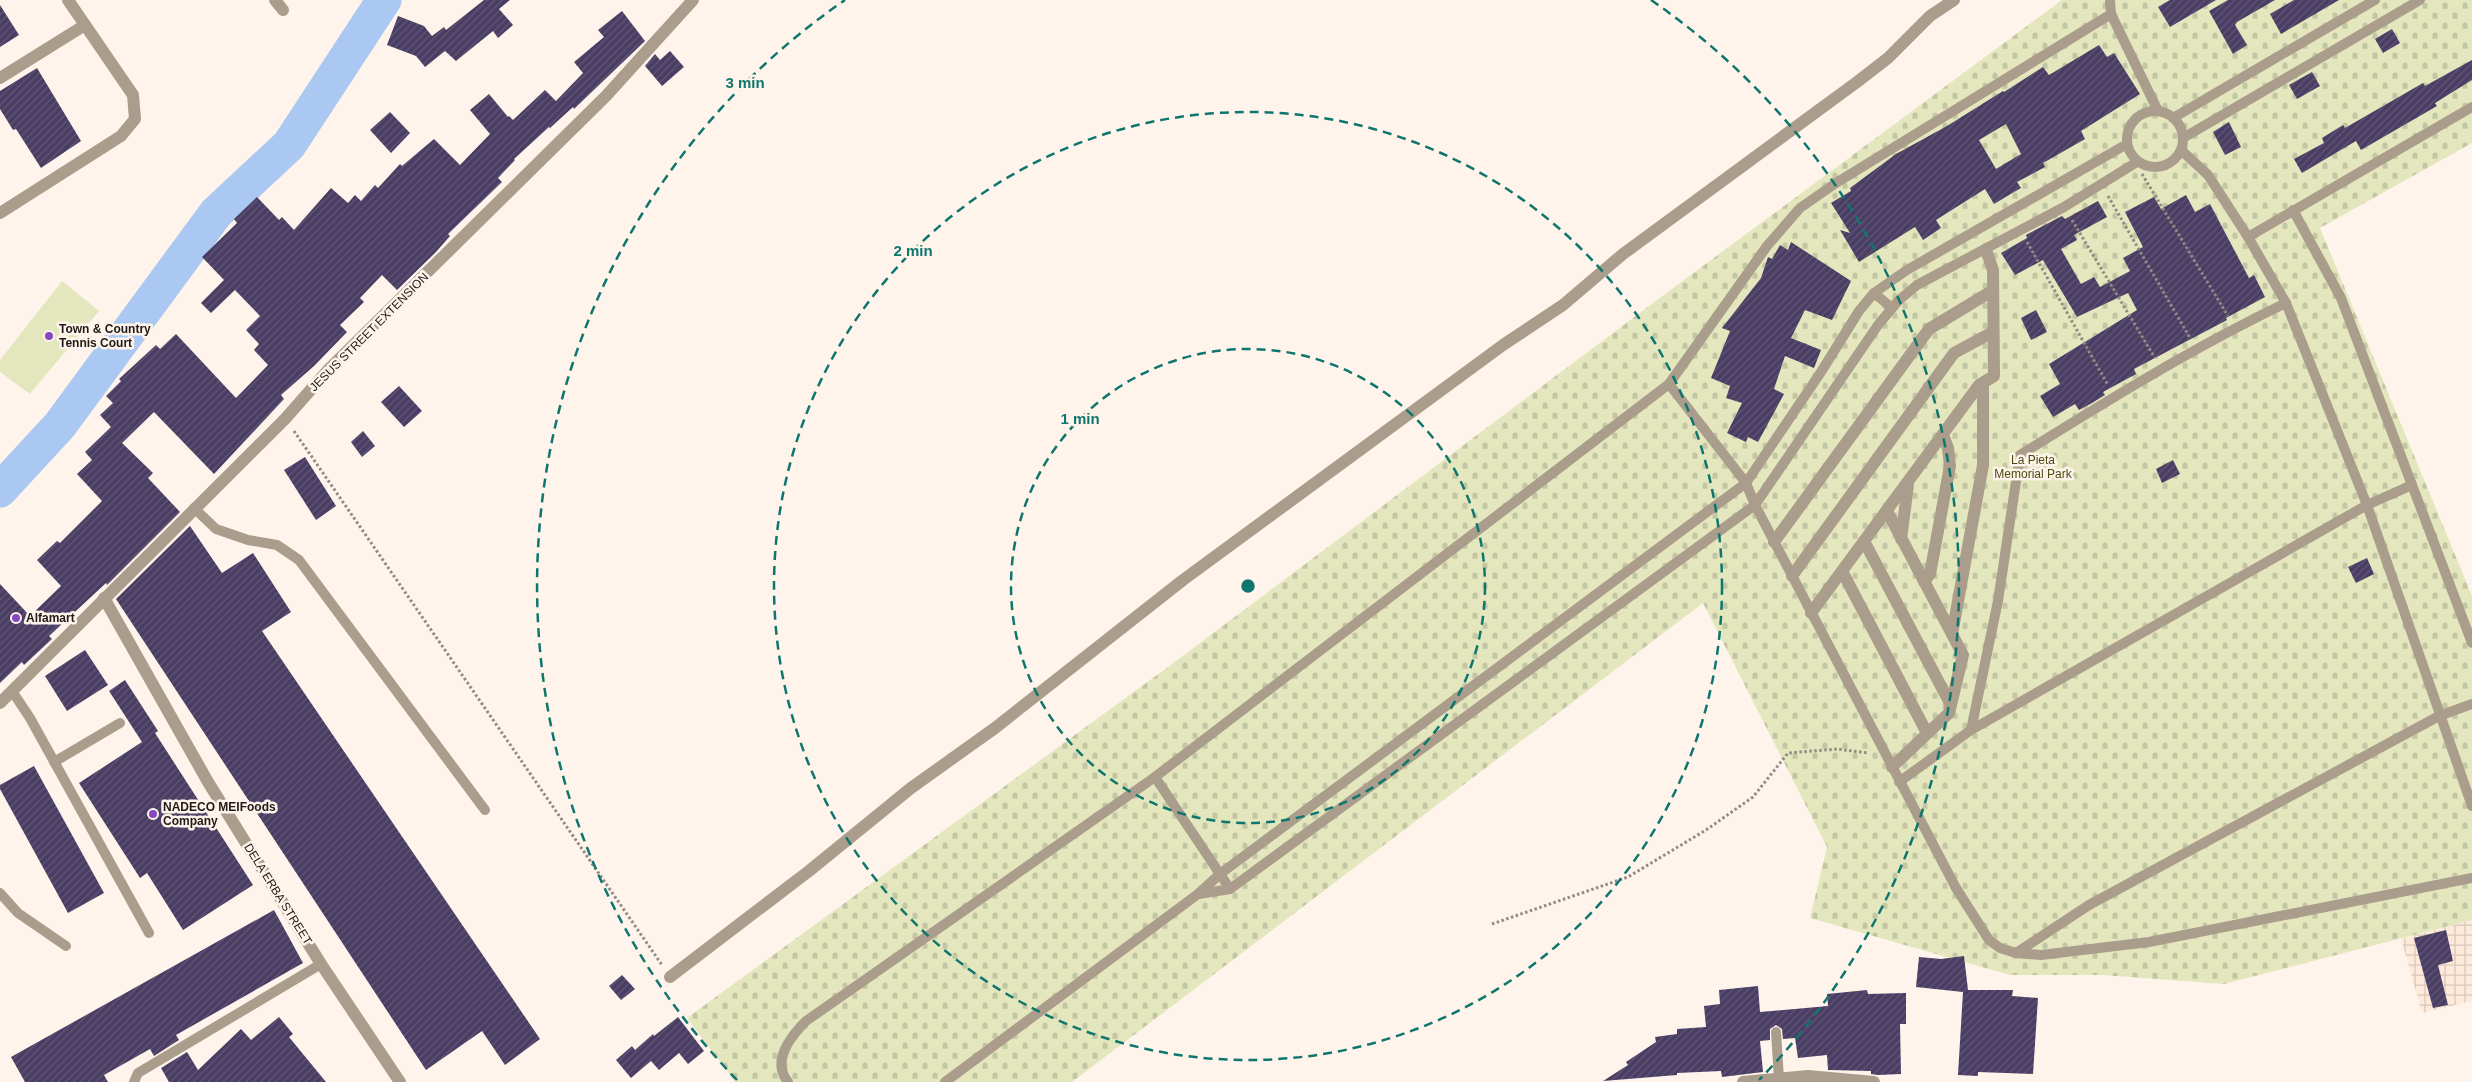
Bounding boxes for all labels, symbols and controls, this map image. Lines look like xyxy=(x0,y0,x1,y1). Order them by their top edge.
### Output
text: 3 min xyxy=(725,74,765,91)
text: 2 min xyxy=(893,242,933,259)
street label: JESUS STREET EXTENSION xyxy=(307,270,431,394)
place label: Town & Country Tennis Court xyxy=(59,322,151,350)
marker: Town & Country Tennis Court xyxy=(43,330,55,342)
text: 1 min xyxy=(1060,410,1100,427)
park label: La Pieta Memorial Park xyxy=(1994,453,2073,481)
centre of rings xyxy=(1239,577,1257,595)
place label: Alfamart xyxy=(26,611,75,625)
marker: Alfamart xyxy=(10,612,22,624)
place label: NADECO MEIFoods Company xyxy=(163,800,276,828)
marker: NADECO MEIFoods Company xyxy=(147,808,159,820)
street label: DELA ERBA STREET xyxy=(241,841,315,948)

